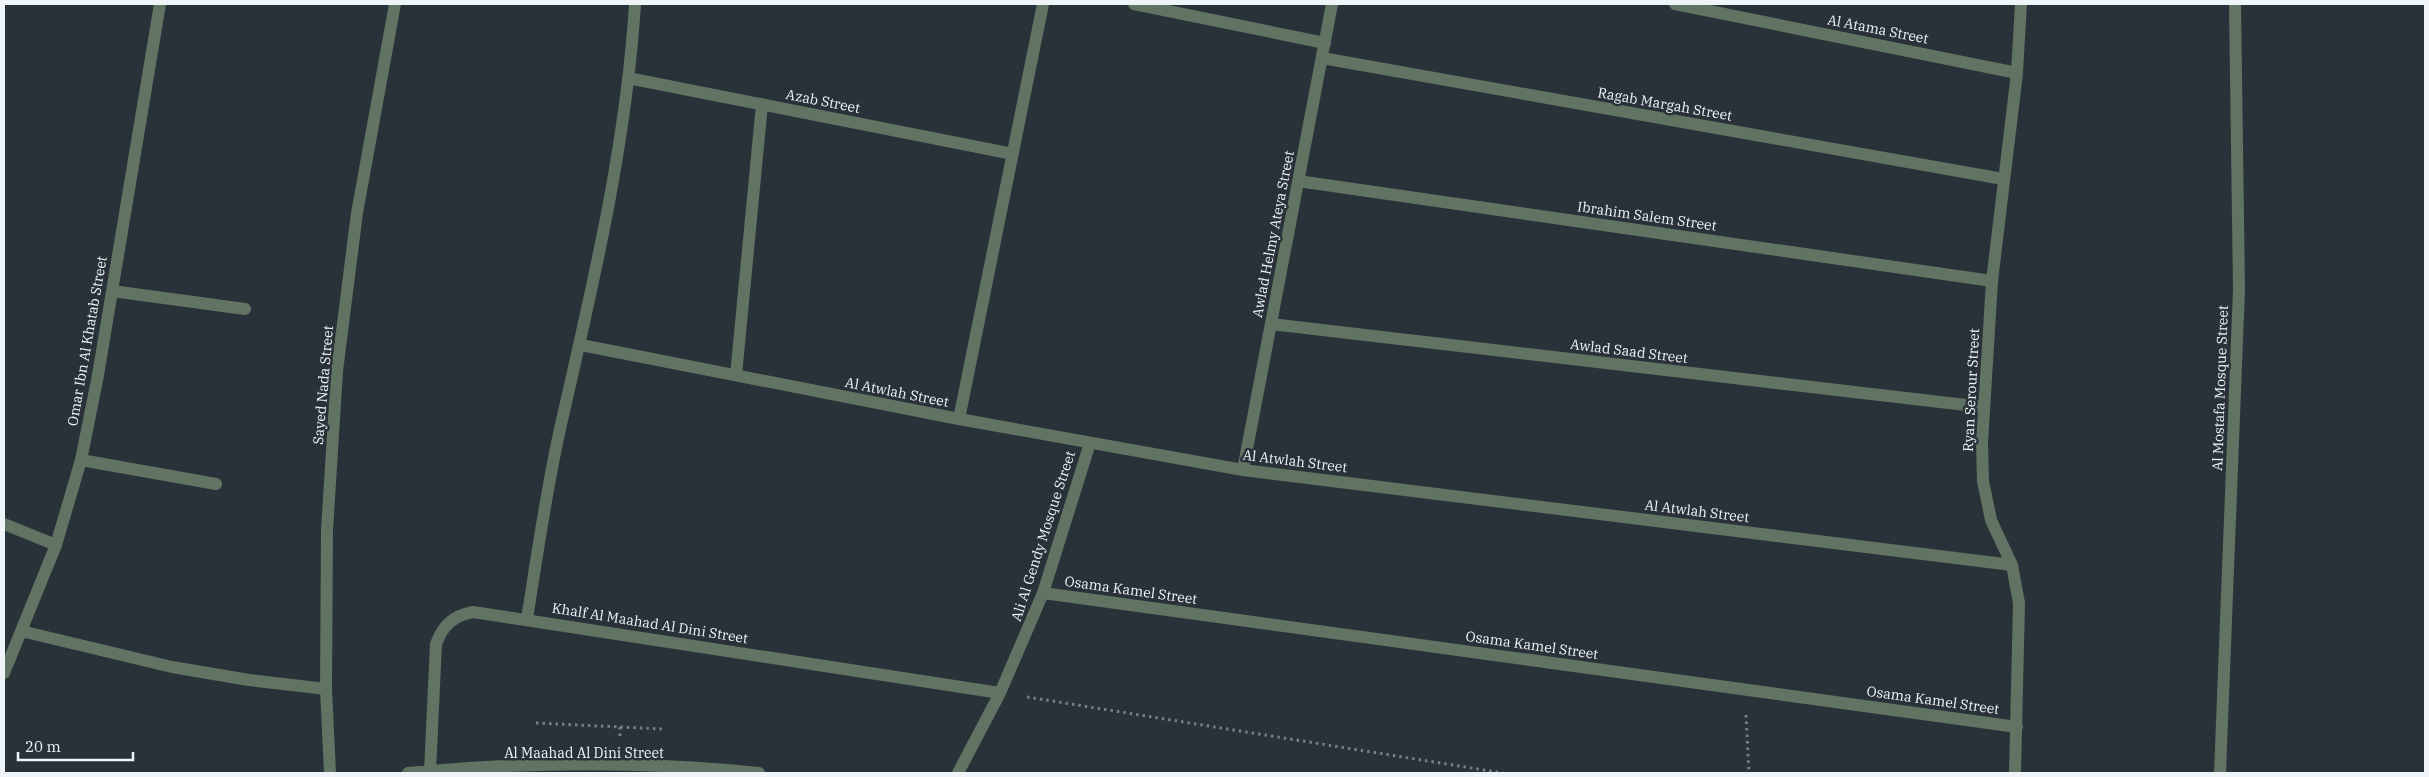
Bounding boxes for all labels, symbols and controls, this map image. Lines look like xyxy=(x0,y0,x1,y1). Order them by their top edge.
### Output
street label: Al Atama Street xyxy=(1826,10,1930,48)
street label: Ragab Margah Street xyxy=(1596,83,1734,125)
street label: Azab Street xyxy=(784,85,862,117)
street label: Awlad Helmy Ateya Street xyxy=(1248,149,1298,319)
street label: Ibrahim Salem Street xyxy=(1576,197,1718,235)
street label: Omar Ibn Al Khatab Street xyxy=(63,255,111,427)
street label: Al Mostafa Mosque Street xyxy=(2208,305,2232,471)
street label: Sayed Nada Street xyxy=(309,325,337,445)
street label: Ryan Serour Street xyxy=(1959,328,1983,452)
street label: Awlad Saad Street xyxy=(1569,335,1689,367)
street label: Al Atwlah Street xyxy=(844,373,950,411)
street label: Al Atwlah Street xyxy=(1242,446,1348,476)
street label: Ali Al Gendy Mosque Street xyxy=(1007,448,1079,623)
street label: Al Atwlah Street xyxy=(1644,496,1750,526)
street label: Osama Kamel Street xyxy=(1064,572,1199,608)
street label: Khalf Al Maahad Al Dini Street xyxy=(551,599,749,647)
street label: Osama Kamel Street xyxy=(1465,627,1600,663)
street label: Osama Kamel Street xyxy=(1866,682,2001,718)
scale bar xyxy=(18,730,132,762)
text: 20 m xyxy=(25,737,61,756)
street label: Al Maahad Al Dini Street xyxy=(504,744,664,762)

